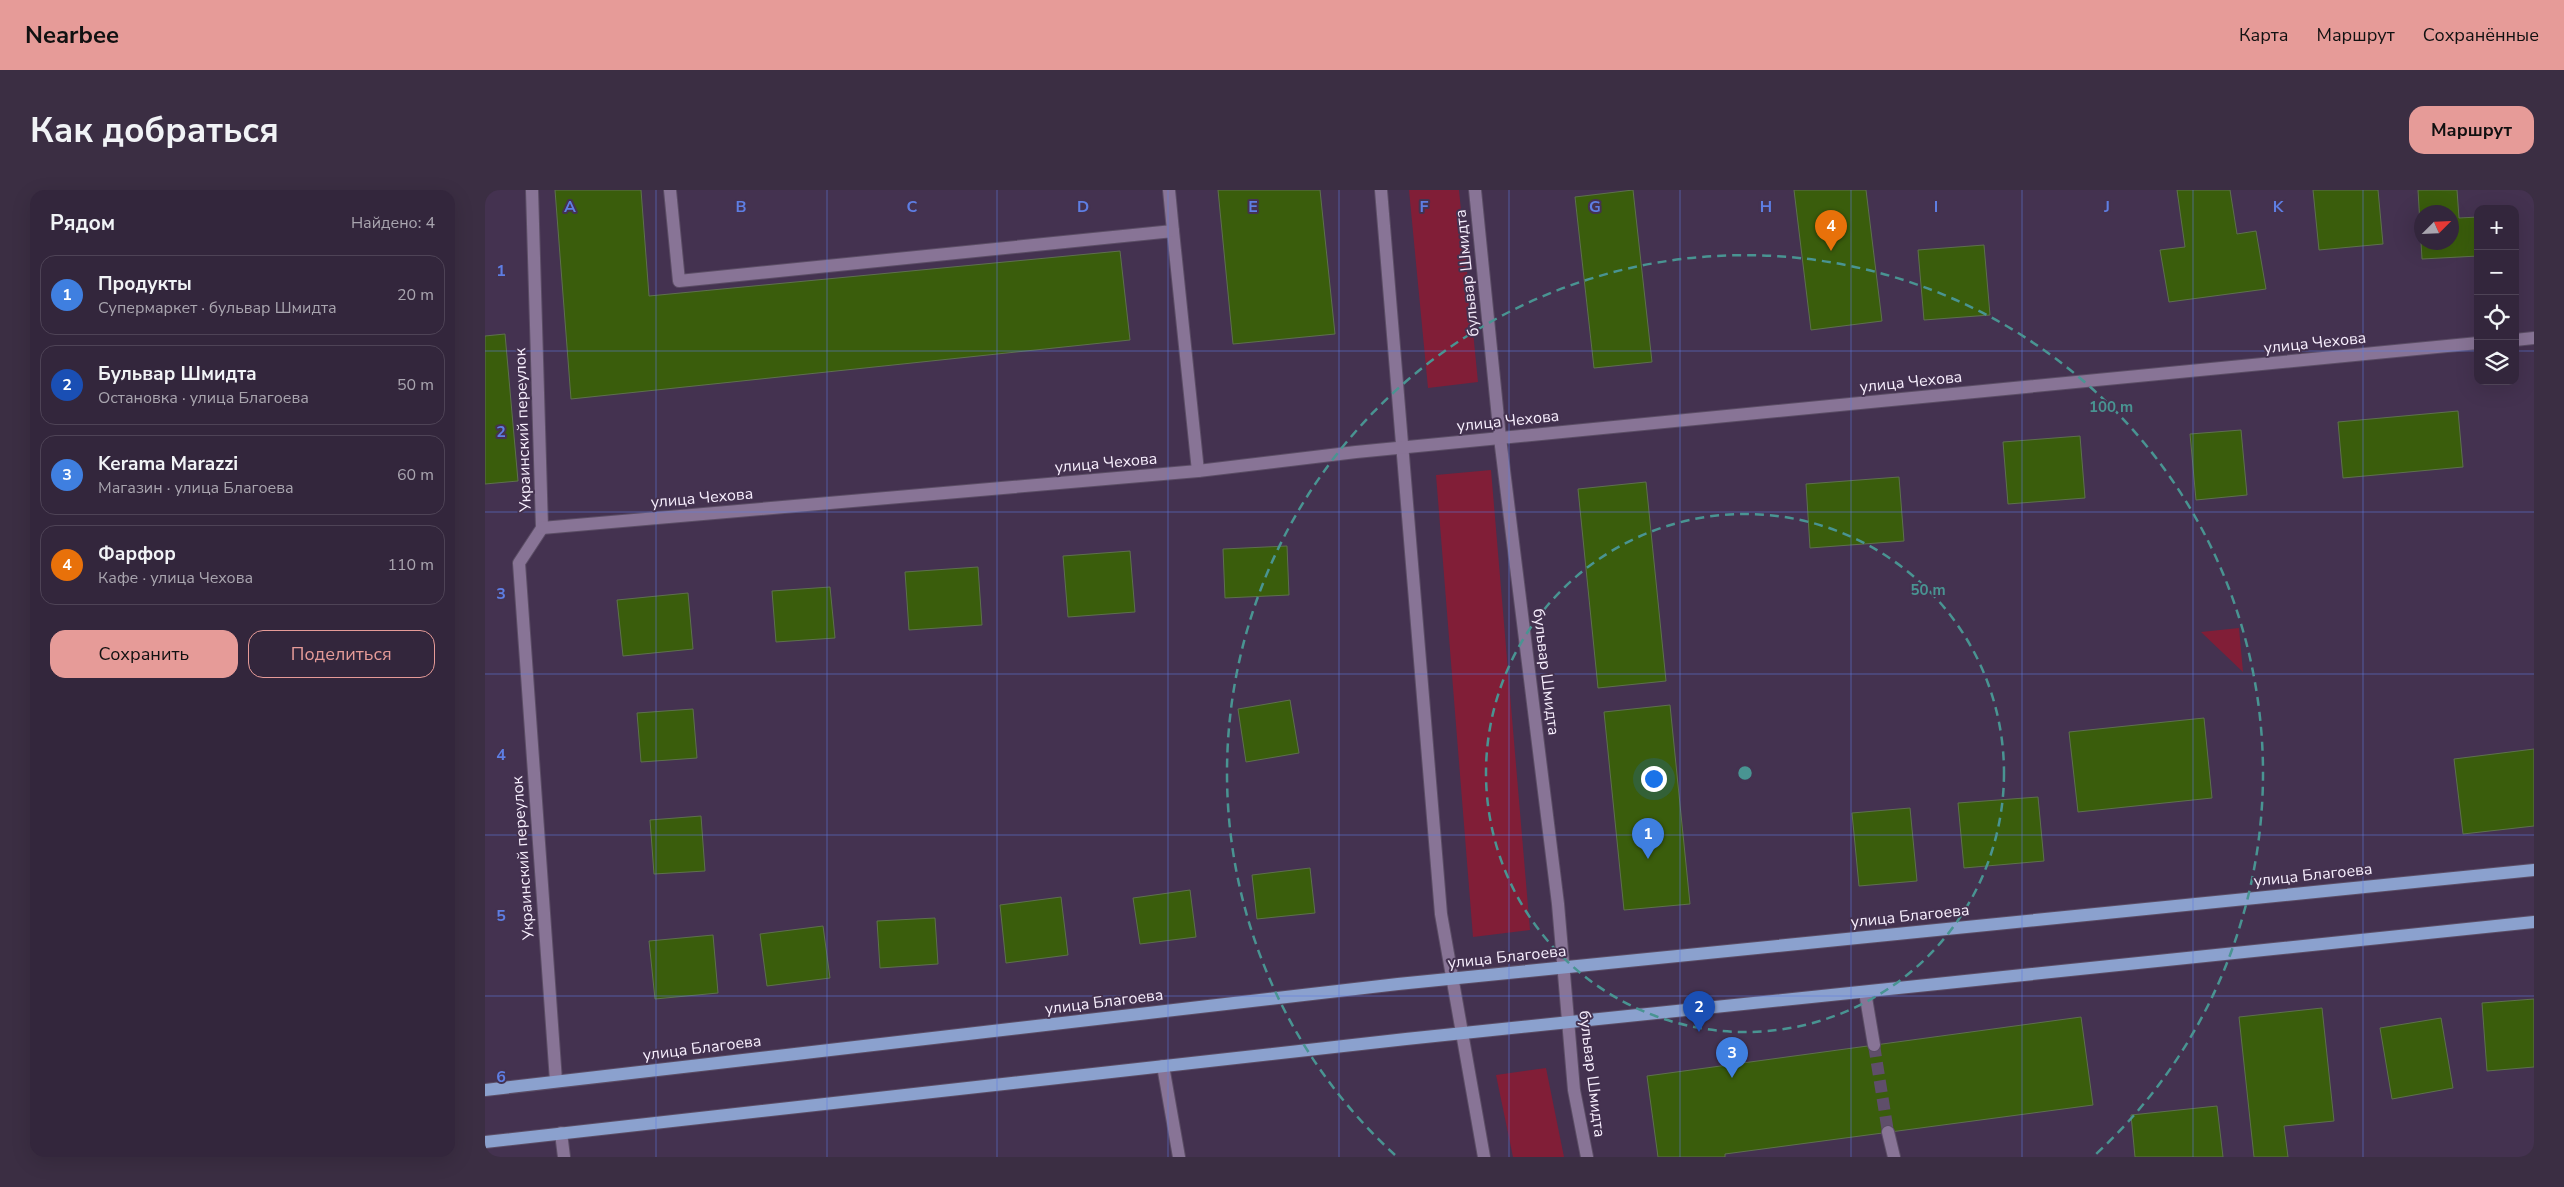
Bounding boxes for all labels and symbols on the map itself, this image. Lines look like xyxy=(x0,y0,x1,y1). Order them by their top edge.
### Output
text: A xyxy=(564,196,576,218)
text: B xyxy=(735,196,747,218)
text: C xyxy=(907,196,918,218)
text: D xyxy=(1077,196,1089,218)
text: E xyxy=(1248,196,1258,218)
text: F xyxy=(1420,196,1429,218)
text: G xyxy=(1589,196,1601,218)
text: H xyxy=(1760,196,1772,218)
text: I xyxy=(1934,196,1938,218)
text: J xyxy=(2103,196,2110,218)
text: K xyxy=(2273,196,2285,218)
north arrow xyxy=(2414,205,2459,250)
street label: бульвар Шмидта xyxy=(1449,208,1485,338)
pin: 4 xyxy=(1815,210,1847,251)
text: 1 xyxy=(496,260,506,282)
street label: улица Чехова xyxy=(2263,327,2367,359)
street label: Украинский переулок xyxy=(509,347,537,513)
street label: улица Чехова xyxy=(1859,366,1963,398)
text: 100 m xyxy=(2089,397,2133,417)
street label: улица Чехова xyxy=(1456,405,1560,437)
text: 2 xyxy=(496,421,506,443)
street label: улица Чехова xyxy=(1054,448,1158,478)
street label: улица Чехова xyxy=(650,483,754,513)
text: 50 m xyxy=(1910,580,1946,600)
text: 3 xyxy=(496,583,506,605)
street label: бульвар Шмидта xyxy=(1527,607,1565,737)
text: 4 xyxy=(496,744,506,766)
centre of rings xyxy=(1736,764,1754,782)
your location xyxy=(1641,766,1667,792)
street label: Украинский переулок xyxy=(506,775,540,942)
pin: 1 xyxy=(1632,818,1664,859)
street label: улица Благоева xyxy=(2253,858,2373,892)
street label: улица Благоева xyxy=(1850,899,1970,933)
text: 5 xyxy=(496,905,506,927)
street label: улица Благоева xyxy=(1447,940,1567,974)
street label: улица Благоева xyxy=(1044,984,1164,1020)
pin: 2 xyxy=(1683,991,1715,1032)
street label: бульвар Шмидта xyxy=(1573,1009,1611,1139)
street label: улица Благоева xyxy=(642,1030,762,1066)
pin: 3 xyxy=(1716,1037,1748,1078)
text: 6 xyxy=(496,1066,506,1088)

